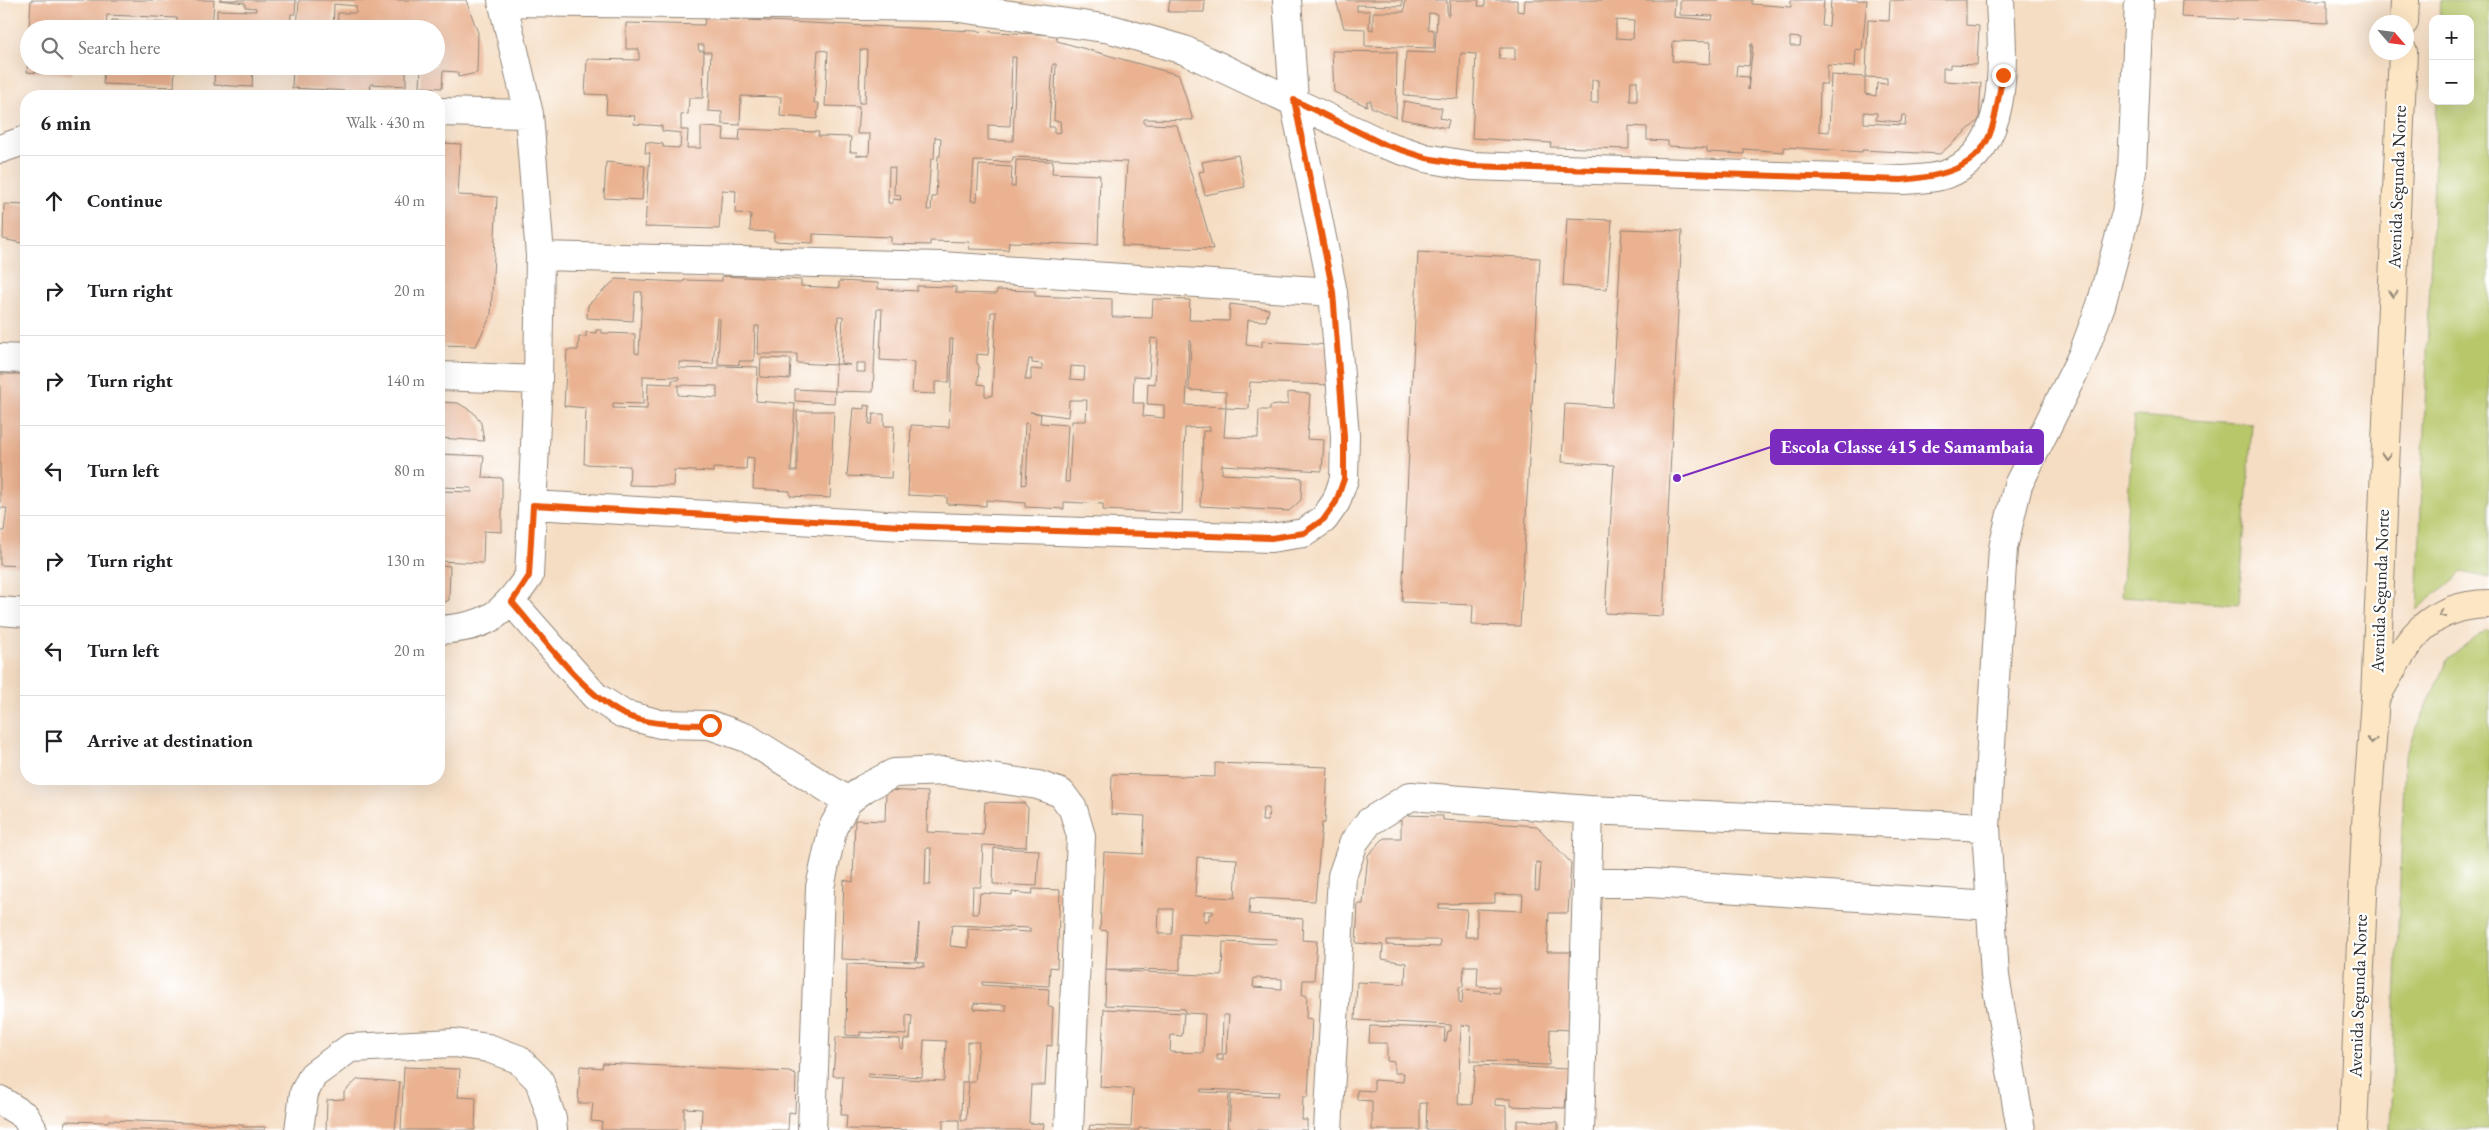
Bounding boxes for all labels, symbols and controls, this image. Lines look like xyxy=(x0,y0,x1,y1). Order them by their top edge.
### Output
north arrow xyxy=(2369,15,2414,60)
map controls xyxy=(2429,15,2474,105)
button: + xyxy=(2429,15,2474,60)
search box xyxy=(20,20,445,75)
icon: search xyxy=(38,34,66,62)
text: Search here xyxy=(78,35,160,60)
button: − xyxy=(2429,60,2474,105)
route end xyxy=(1992,64,2015,87)
street label: Avenida Segunda Norte xyxy=(2382,105,2411,270)
text: 6 min xyxy=(40,109,91,136)
text: Walk · 430 m xyxy=(346,112,425,133)
icon: ahead xyxy=(40,187,68,215)
text: Continue xyxy=(87,188,162,213)
text: 40 m xyxy=(394,190,425,211)
icon: right xyxy=(40,277,68,305)
text: Turn right xyxy=(87,278,173,303)
text: 20 m xyxy=(394,280,425,301)
one-way arrow xyxy=(2387,290,2398,298)
icon: right xyxy=(40,367,68,395)
text: Turn right xyxy=(87,368,173,393)
text: 140 m xyxy=(386,370,425,391)
callout: Escola Classe 415 de Samambaia xyxy=(1771,430,2043,464)
text: Escola Classe 415 de Samambaia xyxy=(1781,434,2034,459)
one-way arrow xyxy=(2380,452,2391,460)
icon: left xyxy=(40,457,68,485)
text: Turn left xyxy=(87,458,159,483)
text: 80 m xyxy=(394,460,425,481)
street label: Avenida Segunda Norte xyxy=(2365,509,2394,674)
icon: right xyxy=(40,547,68,575)
text: Turn right xyxy=(87,548,173,573)
text: 130 m xyxy=(386,550,425,571)
one-way arrow xyxy=(2438,608,2447,619)
icon: left xyxy=(40,637,68,665)
text: Turn left xyxy=(87,638,159,663)
text: 20 m xyxy=(394,640,425,661)
route start xyxy=(699,714,722,737)
icon: arrive xyxy=(40,727,68,755)
text: Arrive at destination xyxy=(87,728,253,753)
one-way arrow xyxy=(2367,737,2378,745)
street label: Avenida Segunda Norte xyxy=(2343,914,2372,1079)

